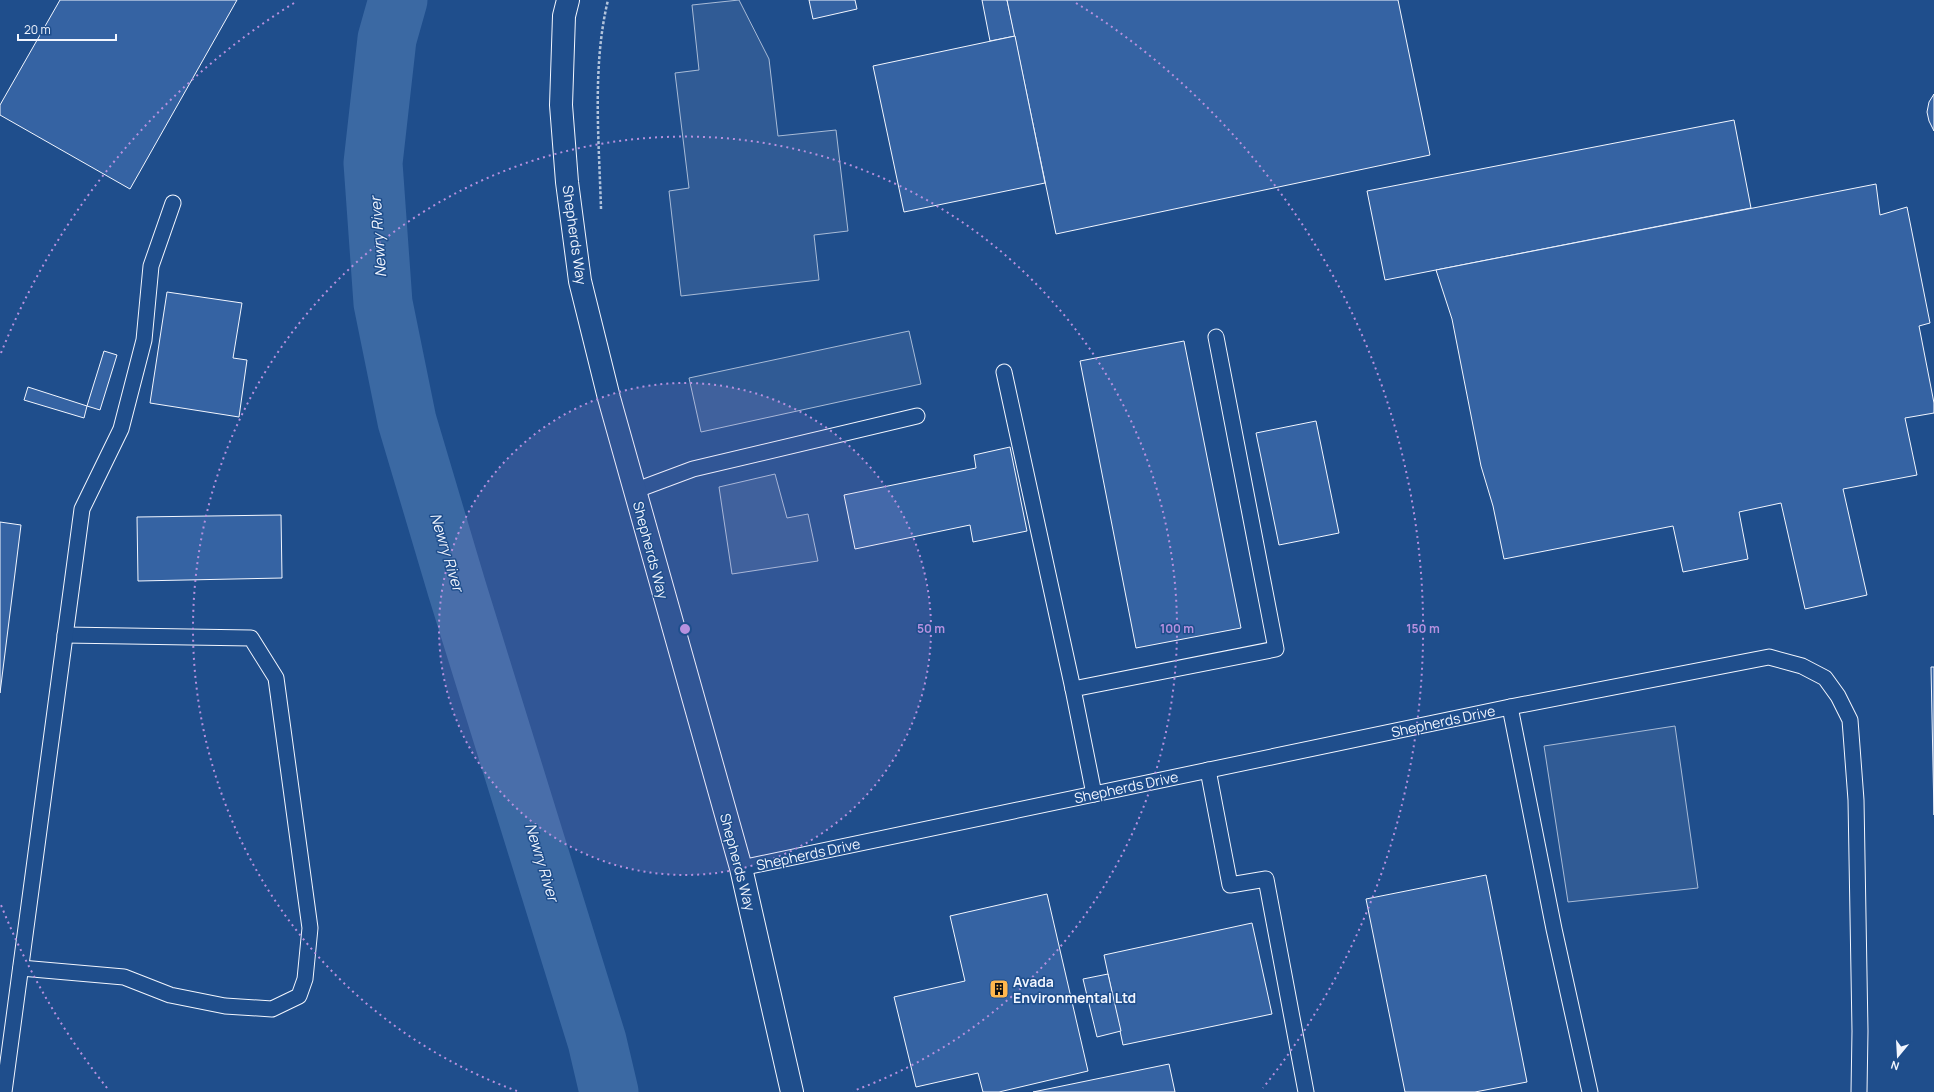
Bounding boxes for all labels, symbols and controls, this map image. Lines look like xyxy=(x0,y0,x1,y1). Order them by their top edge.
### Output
scale bar xyxy=(18,16,116,42)
text: 20 m xyxy=(24,21,51,38)
street label: Shepherds Way xyxy=(559,184,591,287)
water label: Newry River xyxy=(365,193,391,278)
street label: Shepherds Way xyxy=(629,499,673,601)
water label: Newry River xyxy=(425,510,470,596)
text: 50 m xyxy=(917,620,945,637)
text: 100 m xyxy=(1160,620,1194,637)
text: 150 m xyxy=(1406,620,1440,637)
centre of rings xyxy=(678,622,692,636)
street label: Shepherds Drive xyxy=(1389,701,1497,741)
street label: Shepherds Drive xyxy=(1072,767,1180,807)
street label: Shepherds Way xyxy=(716,811,760,913)
water label: Newry River xyxy=(520,820,565,906)
street label: Shepherds Drive xyxy=(754,834,862,874)
place label: Avada Environmental Ltd xyxy=(1013,972,1136,1007)
building icon: Avada Environmental Ltd xyxy=(988,978,1010,1000)
north arrow xyxy=(1878,1036,1918,1076)
text: N xyxy=(1889,1058,1901,1074)

